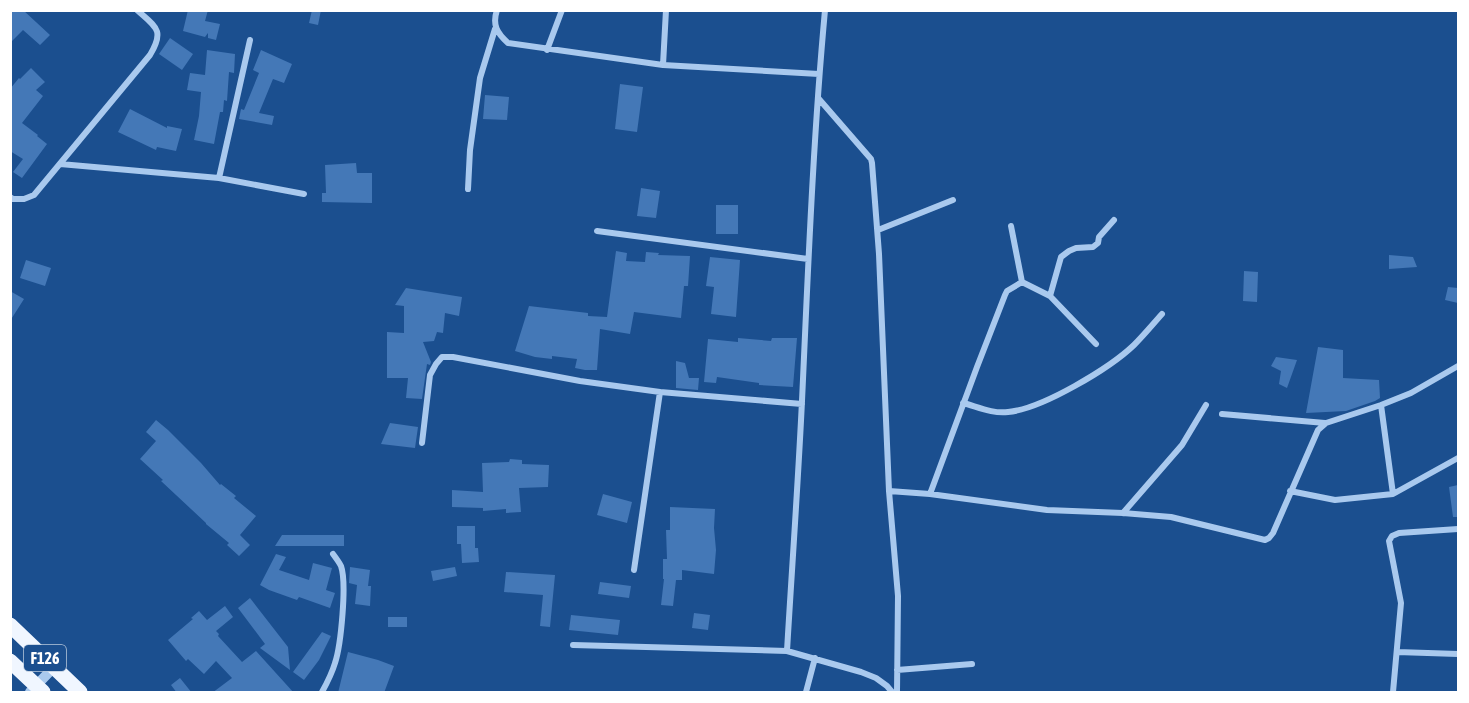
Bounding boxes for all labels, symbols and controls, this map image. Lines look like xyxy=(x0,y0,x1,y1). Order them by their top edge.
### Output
road number: F126 xyxy=(24,645,66,671)

